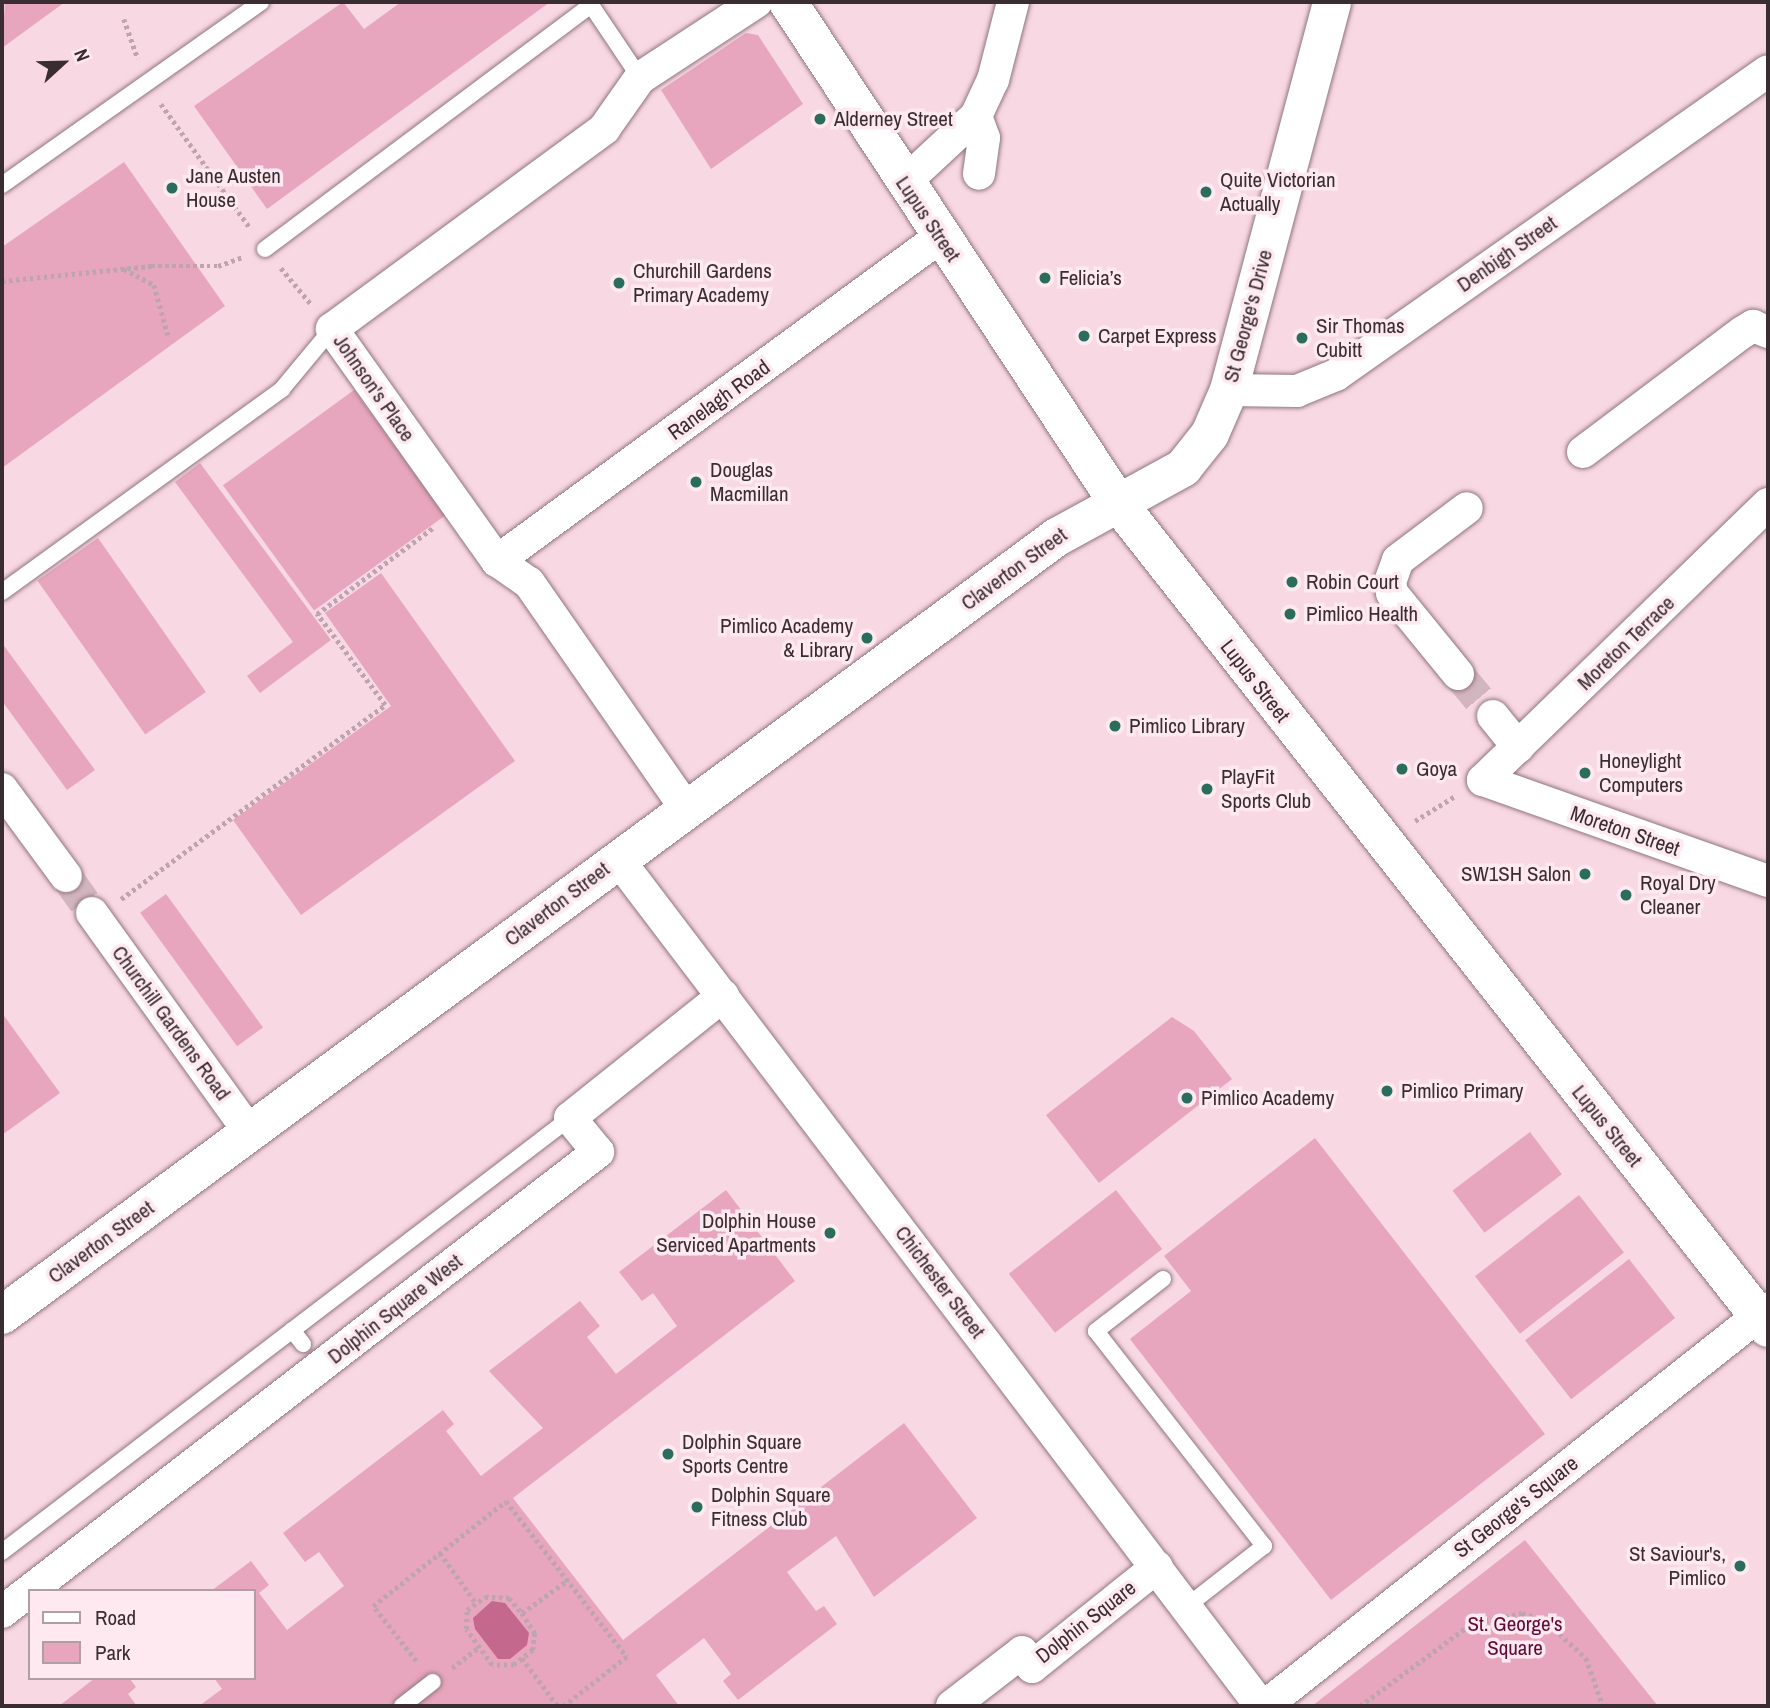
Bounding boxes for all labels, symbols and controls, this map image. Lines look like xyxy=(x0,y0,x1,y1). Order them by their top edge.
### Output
north arrow xyxy=(28,28,98,98)
text: N xyxy=(68,45,97,65)
place label: Alderney Street xyxy=(834,106,953,132)
marker: Alderney Street xyxy=(812,111,828,127)
place label: Jane Austen House xyxy=(186,163,282,213)
place label: Quite Victorian Actually xyxy=(1220,167,1336,217)
street label: Lupus Street xyxy=(890,171,966,267)
marker: Jane Austen House xyxy=(164,180,180,196)
marker: Quite Victorian Actually xyxy=(1198,184,1214,200)
street label: Denbigh Street xyxy=(1452,210,1562,298)
street label: St George's Drive xyxy=(1218,247,1278,385)
place label: Churchill Gardens Primary Academy xyxy=(633,258,772,308)
place label: Felicia’s xyxy=(1059,265,1122,291)
marker: Felicia’s xyxy=(1037,270,1053,286)
marker: Churchill Gardens Primary Academy xyxy=(611,275,627,291)
place label: Sir Thomas Cubitt xyxy=(1316,313,1405,363)
place label: Carpet Express xyxy=(1098,323,1217,349)
marker: Carpet Express xyxy=(1076,328,1092,344)
street label: Johnson's Place xyxy=(328,330,420,446)
marker: Sir Thomas Cubitt xyxy=(1294,330,1310,346)
street label: Ranelagh Road xyxy=(663,355,775,445)
place label: Douglas Macmillan xyxy=(710,457,788,507)
marker: Douglas Macmillan xyxy=(688,474,704,490)
street label: Claverton Street xyxy=(956,522,1072,616)
place label: Robin Court xyxy=(1306,569,1399,595)
marker: Robin Court xyxy=(1284,574,1300,590)
street label: Moreton Terrace xyxy=(1572,590,1680,696)
place label: Pimlico Health xyxy=(1306,601,1418,627)
marker: Pimlico Health xyxy=(1280,604,1300,624)
place label: Pimlico Academy & Library xyxy=(719,613,853,663)
marker: Pimlico Academy & Library xyxy=(859,630,875,646)
street label: Lupus Street xyxy=(1215,635,1295,727)
place label: Pimlico Library xyxy=(1129,713,1245,739)
marker: Pimlico Library xyxy=(1107,718,1123,734)
place label: Honeylight Computers xyxy=(1599,748,1683,798)
place label: Goya xyxy=(1416,756,1457,782)
marker: Goya xyxy=(1394,761,1410,777)
place label: PlayFit Sports Club xyxy=(1221,764,1311,814)
marker: Honeylight Computers xyxy=(1577,765,1593,781)
marker: PlayFit Sports Club xyxy=(1199,781,1215,797)
street label: Moreton Street xyxy=(1567,801,1683,861)
street label: Claverton Street xyxy=(500,856,614,952)
place label: SW1SH Salon xyxy=(1461,861,1571,887)
marker: SW1SH Salon xyxy=(1577,866,1593,882)
place label: Royal Dry Cleaner xyxy=(1640,870,1716,920)
marker: Royal Dry Cleaner xyxy=(1618,887,1634,903)
street label: Churchill Gardens Road xyxy=(107,941,235,1105)
place label: Pimlico Primary xyxy=(1401,1078,1523,1104)
street label: Lupus Street xyxy=(1566,1080,1648,1172)
marker: Pimlico Primary xyxy=(1379,1083,1395,1099)
place label: Pimlico Academy xyxy=(1201,1085,1335,1111)
marker: Pimlico Academy xyxy=(1179,1090,1195,1106)
street label: Claverton Street xyxy=(43,1195,159,1289)
place label: Dolphin House Serviced Apartments xyxy=(655,1208,816,1258)
street label: Chichester Street xyxy=(890,1221,990,1343)
marker: Dolphin House Serviced Apartments xyxy=(822,1225,838,1241)
street label: Dolphin Square West xyxy=(323,1249,467,1369)
place label: Dolphin Square Sports Centre xyxy=(682,1429,802,1479)
marker: Dolphin Square Sports Centre xyxy=(660,1446,676,1462)
street label: St George's Square xyxy=(1449,1451,1583,1563)
place label: Dolphin Square Fitness Club xyxy=(711,1482,831,1532)
marker: Dolphin Square Fitness Club xyxy=(689,1499,705,1515)
place label: St Saviour's, Pimlico xyxy=(1629,1541,1726,1591)
marker: St Saviour's, Pimlico xyxy=(1732,1558,1748,1574)
street label: Dolphin Square xyxy=(1031,1575,1141,1669)
legend xyxy=(28,1589,256,1680)
text: Road xyxy=(95,1603,136,1632)
park label: St. George's Square xyxy=(1467,1611,1563,1661)
text: Park xyxy=(95,1638,130,1667)

